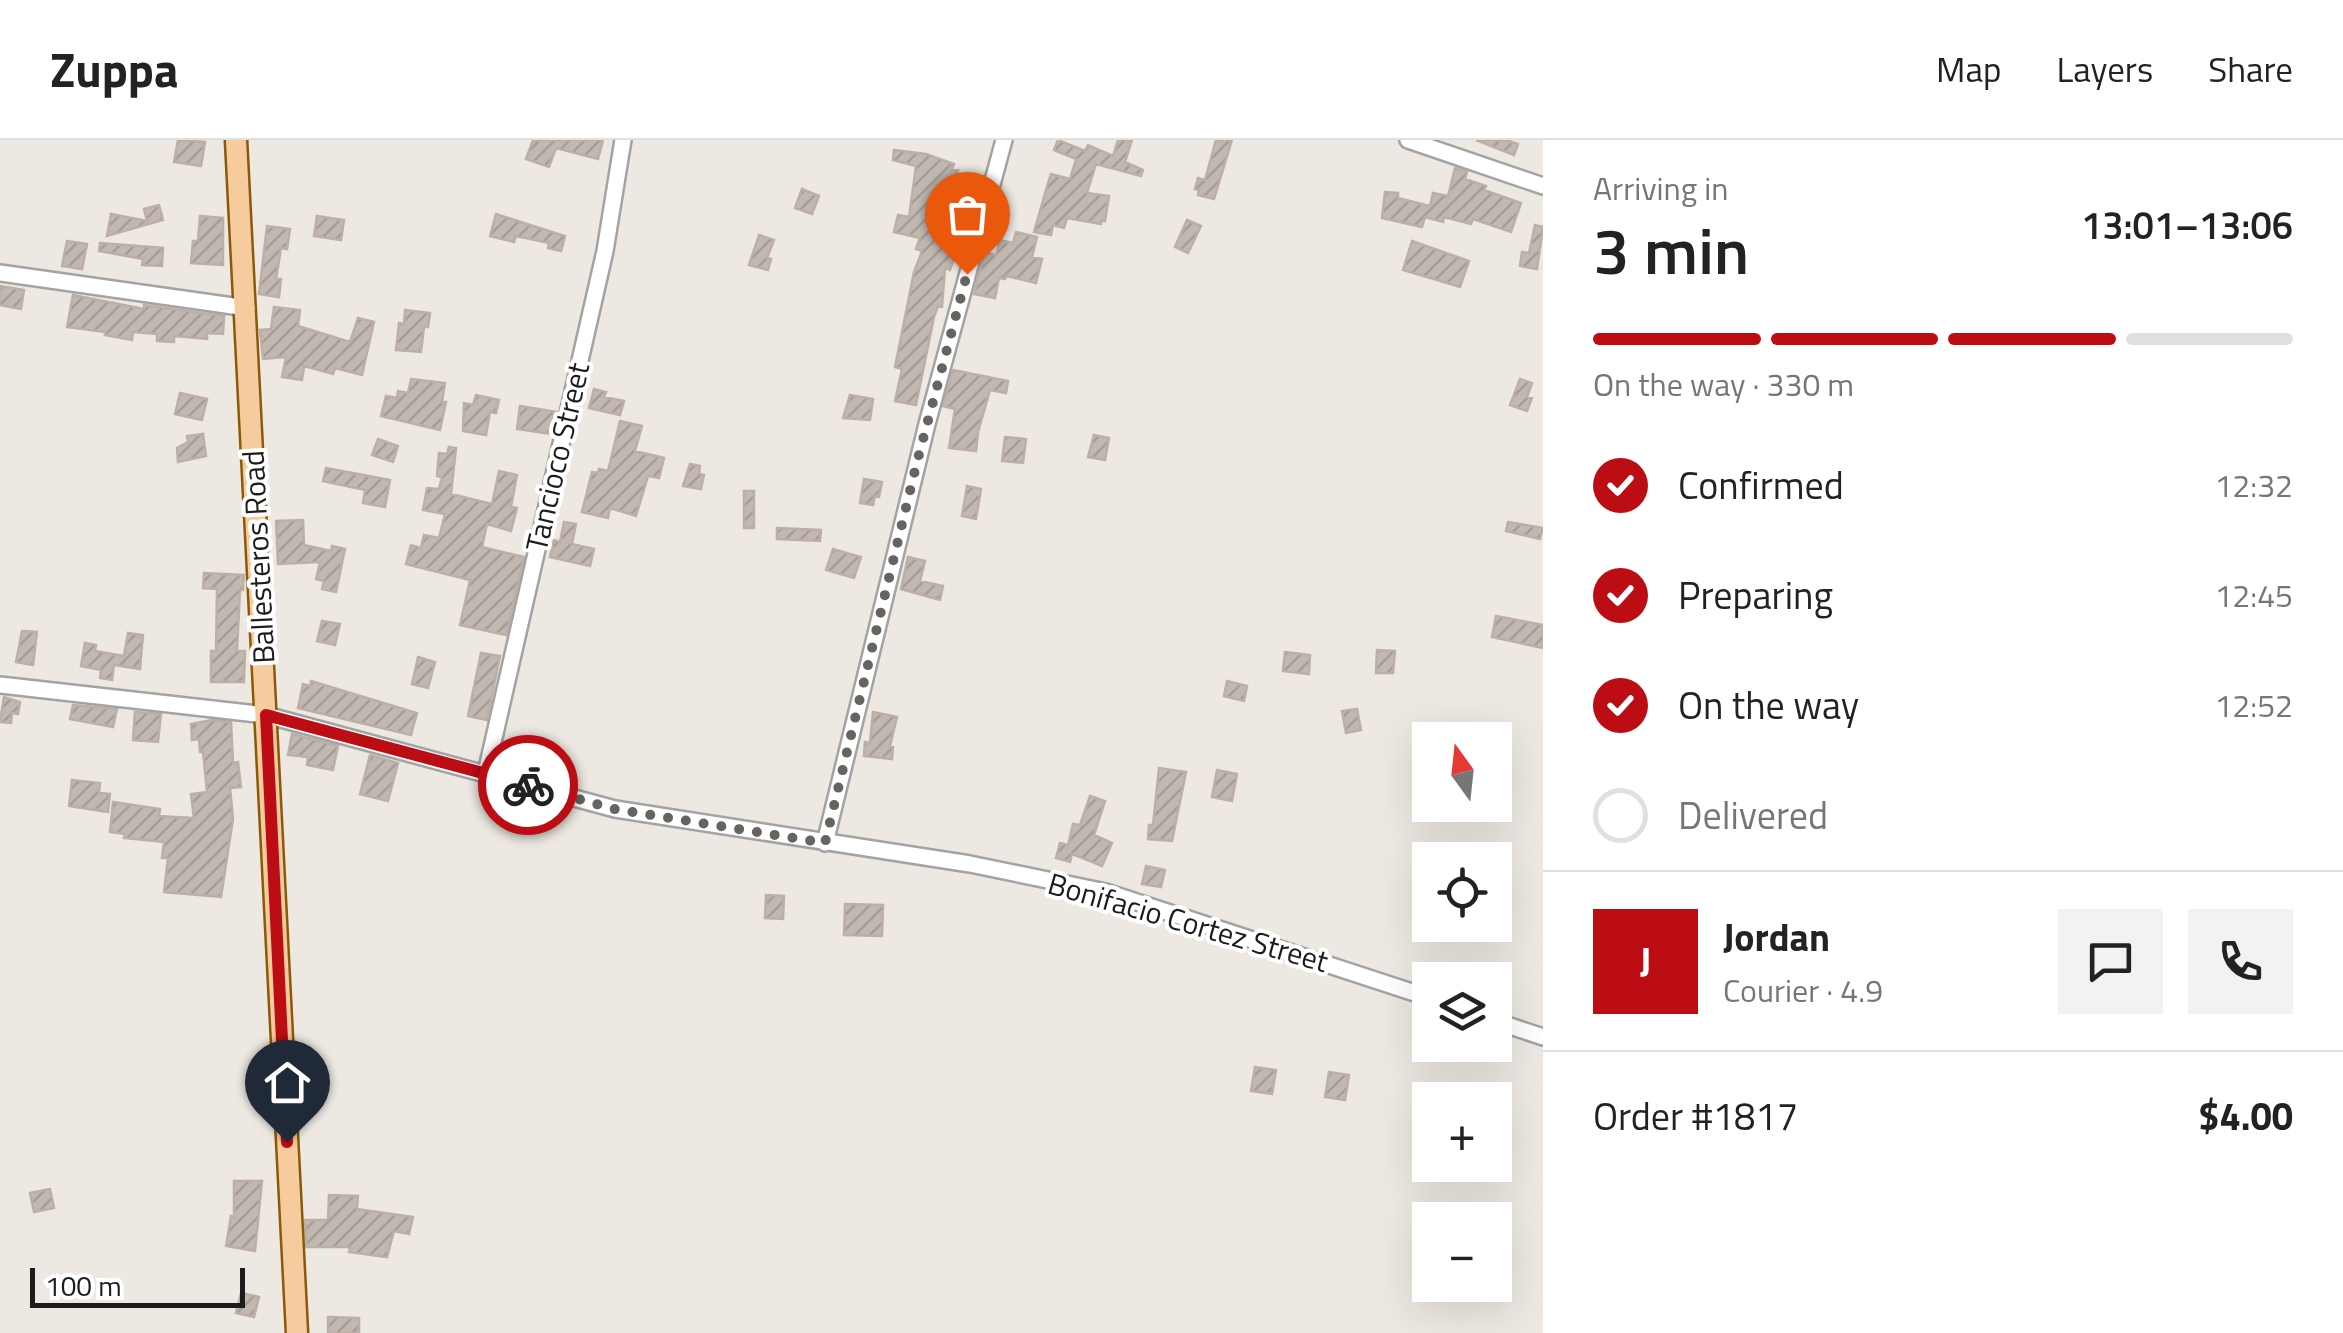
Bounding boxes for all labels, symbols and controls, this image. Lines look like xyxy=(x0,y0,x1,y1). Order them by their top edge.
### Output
text: Zuppa xyxy=(50,33,178,106)
text: Map xyxy=(1936,42,2001,96)
text: Layers xyxy=(2056,42,2153,96)
text: Share xyxy=(2208,42,2293,96)
text: Arriving in xyxy=(1593,164,1729,212)
pin xyxy=(925,172,1010,275)
icon: bag xyxy=(940,187,995,242)
text: 13:01–13:06 xyxy=(2081,196,2293,254)
text: 3 min xyxy=(1593,200,1749,299)
street label: Tancioco Street xyxy=(513,357,601,556)
text: On the way · 330 m xyxy=(1593,360,1854,408)
street label: Ballesteros Road xyxy=(229,449,287,665)
text: Confirmed xyxy=(1678,456,1844,514)
icon: check xyxy=(1593,458,1648,513)
text: 12:32 xyxy=(2214,461,2293,509)
text: Preparing xyxy=(1678,566,1833,624)
icon: check xyxy=(1593,568,1648,623)
text: 12:45 xyxy=(2214,571,2293,619)
text: On the way xyxy=(1678,676,1859,734)
icon: check xyxy=(1593,678,1648,733)
text: 12:52 xyxy=(2214,681,2293,729)
north arrow xyxy=(1412,722,1512,822)
map controls xyxy=(1412,722,1512,1302)
courier xyxy=(478,735,578,835)
icon: bike xyxy=(501,758,556,813)
text: Delivered xyxy=(1678,786,1828,844)
button: locate xyxy=(1412,842,1512,942)
street label: Bonifacio Cortez Street xyxy=(1043,860,1334,984)
text: Jordan xyxy=(1723,908,1830,966)
button: chat xyxy=(2058,909,2163,1014)
button: phone xyxy=(2188,909,2293,1014)
text: J xyxy=(1640,932,1651,990)
button: layers xyxy=(1412,962,1512,1062)
text: Courier · 4.9 xyxy=(1723,966,1883,1014)
pin xyxy=(245,1040,330,1143)
icon: home xyxy=(260,1055,315,1110)
button: + xyxy=(1412,1082,1512,1182)
text: Order #1817 xyxy=(1593,1087,1798,1145)
text: $4.00 xyxy=(2198,1087,2293,1145)
button: − xyxy=(1412,1202,1512,1302)
scale bar xyxy=(30,1263,245,1308)
text: 100 m xyxy=(45,1264,122,1307)

